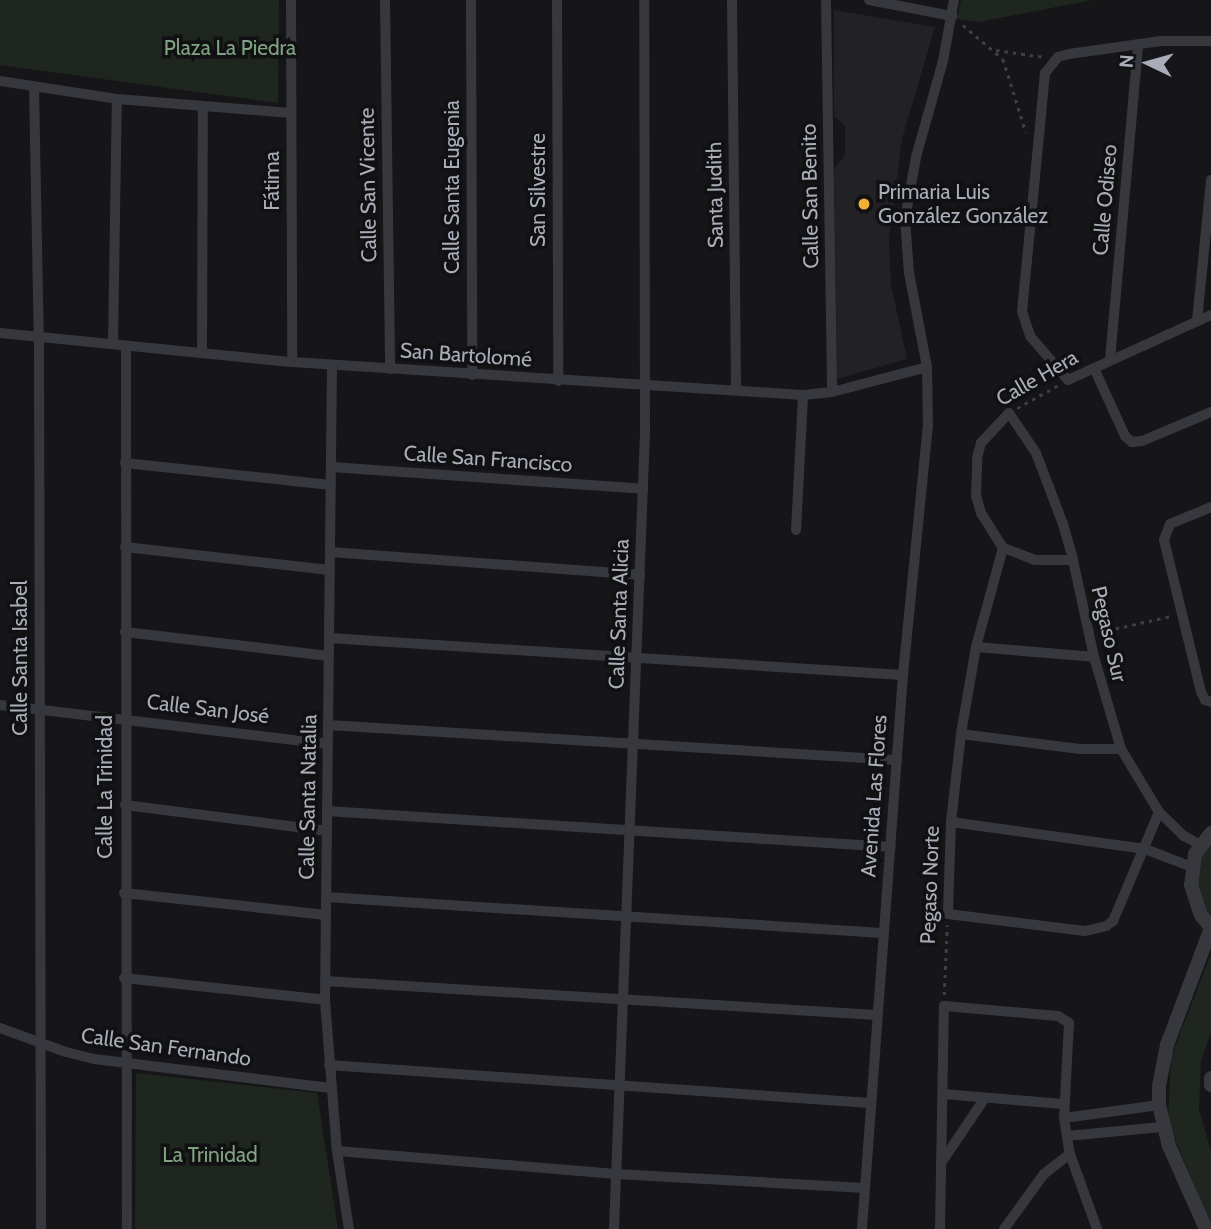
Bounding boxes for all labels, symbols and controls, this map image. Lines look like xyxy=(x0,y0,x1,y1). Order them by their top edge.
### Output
north arrow xyxy=(1113,28,1183,98)
park label: Plaza La Piedra xyxy=(164,35,296,61)
text: N xyxy=(1115,53,1139,69)
street label: Calle Santa Eugenia xyxy=(439,100,465,274)
street label: Calle San Vicente xyxy=(354,107,382,263)
street label: Calle San Benito xyxy=(796,123,824,269)
street label: San Silvestre xyxy=(525,133,551,247)
street label: Santa Judith xyxy=(701,142,729,248)
street label: Calle Odiseo xyxy=(1088,143,1122,257)
street label: Fátima xyxy=(259,151,285,211)
place label: Primaria Luis González González xyxy=(878,179,1048,229)
marker: Primaria Luis González González xyxy=(856,196,872,212)
street label: San Bartolomé xyxy=(399,338,533,372)
street label: Calle Hera xyxy=(992,345,1082,411)
street label: Calle San Francisco xyxy=(403,441,573,477)
street label: Calle Santa Alicia xyxy=(604,538,634,690)
street label: Calle Santa Isabel xyxy=(7,580,33,736)
street label: Pegaso Sur xyxy=(1086,584,1132,684)
street label: Calle San José xyxy=(145,689,271,729)
street label: Calle Santa Natalia xyxy=(294,714,322,880)
street label: Avenida Las Flores xyxy=(856,714,892,878)
street label: Calle La Trinidad xyxy=(92,715,118,859)
street label: Pegaso Norte xyxy=(915,825,945,945)
street label: Calle San Fernando xyxy=(79,1023,253,1071)
park label: La Trinidad xyxy=(162,1142,258,1168)

